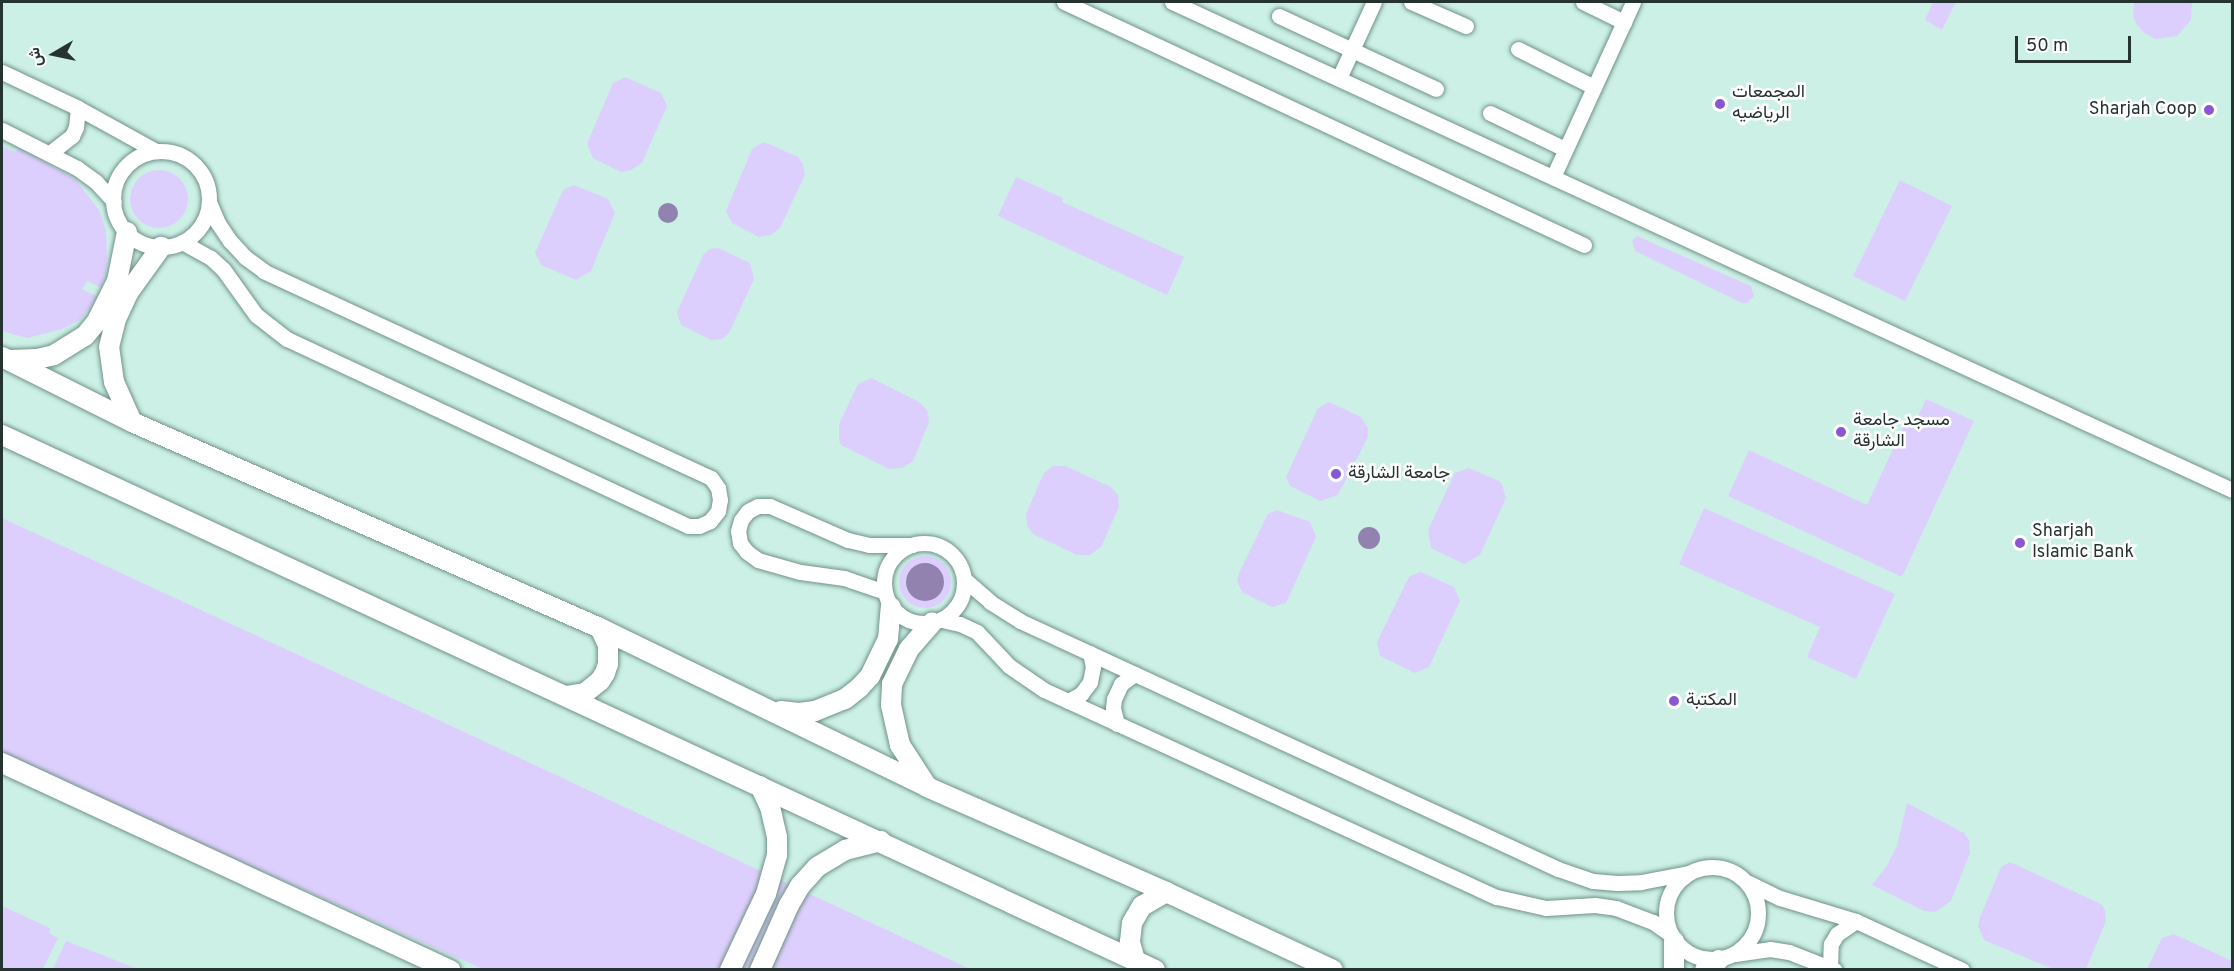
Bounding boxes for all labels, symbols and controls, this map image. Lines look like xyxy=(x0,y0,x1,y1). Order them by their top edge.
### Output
north arrow xyxy=(24,24,84,84)
scale bar xyxy=(2018,24,2134,62)
text: 50 m xyxy=(2026,35,2068,58)
text: ش xyxy=(25,46,48,68)
place label: المجمعات الرياضيه xyxy=(1732,83,1805,125)
marker: المجمعات الرياضيه xyxy=(1713,97,1727,111)
place label: Sharjah Coop xyxy=(2089,99,2197,121)
marker: Sharjah Coop xyxy=(2202,103,2216,117)
place label: مسجد جامعة الشارقة xyxy=(1853,411,1950,454)
marker: مسجد جامعة الشارقة xyxy=(1834,425,1848,439)
place label: جامعة الشارقة xyxy=(1348,463,1450,485)
marker: جامعة الشارقة xyxy=(1329,467,1343,481)
place label: Sharjah Islamic Bank xyxy=(2032,522,2134,564)
marker: Sharjah Islamic Bank xyxy=(2013,536,2027,550)
place label: المكتبة xyxy=(1686,690,1737,712)
marker: المكتبة xyxy=(1667,694,1681,708)

